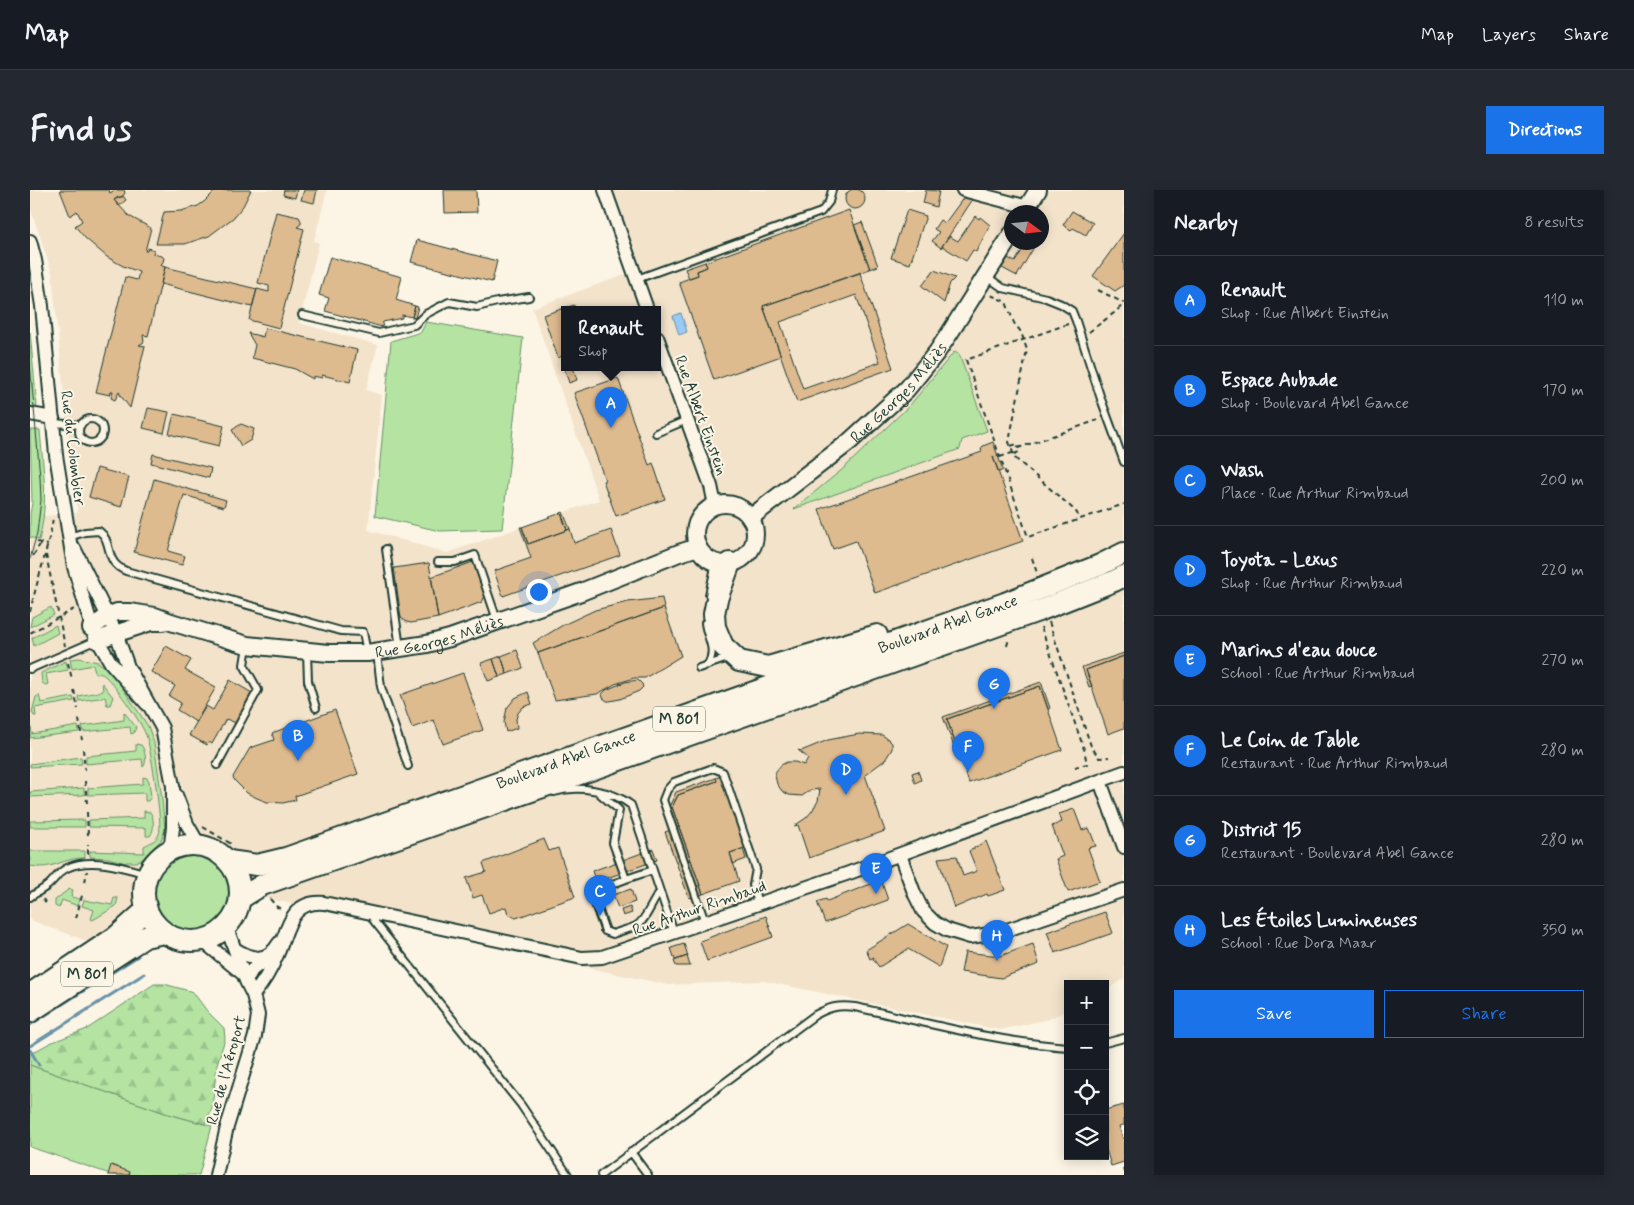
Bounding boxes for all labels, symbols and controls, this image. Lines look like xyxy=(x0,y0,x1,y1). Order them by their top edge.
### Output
text: Map xyxy=(25,19,69,50)
text: Map xyxy=(1421,23,1454,47)
text: Layers xyxy=(1482,23,1536,47)
text: Share xyxy=(1564,23,1609,47)
button: Directions xyxy=(1486,106,1604,154)
text: Find us xyxy=(30,107,132,153)
north arrow xyxy=(1004,205,1049,250)
text: Nearby xyxy=(1174,209,1238,237)
text: 8 results xyxy=(1524,212,1584,233)
text: Renault xyxy=(1221,278,1286,303)
text: A xyxy=(1185,290,1195,311)
text: 110 m xyxy=(1543,290,1584,311)
text: Shop · Rue Albert Einstein xyxy=(1221,303,1389,324)
popup xyxy=(561,306,661,371)
text: Renault xyxy=(578,316,644,341)
street label: Rue Georges Méliès xyxy=(846,339,952,448)
text: Shop xyxy=(578,341,608,362)
street label: Rue Albert Einstein xyxy=(669,353,732,478)
text: Espace Aubade xyxy=(1221,368,1338,393)
text: B xyxy=(1185,380,1195,401)
text: 170 m xyxy=(1542,380,1584,401)
pin: A xyxy=(595,387,627,428)
street label: Rue du Colombier xyxy=(55,390,90,507)
text: Shop · Boulevard Abel Gance xyxy=(1221,393,1409,414)
text: Wash xyxy=(1221,458,1264,483)
text: C xyxy=(1184,470,1196,491)
text: 200 m xyxy=(1540,470,1584,491)
text: Place · Rue Arthur Rimbaud xyxy=(1221,483,1409,504)
text: Toyota - Lexus xyxy=(1221,548,1337,573)
text: D xyxy=(1184,560,1196,581)
text: 220 m xyxy=(1541,560,1584,581)
text: Shop · Rue Arthur Rimbaud xyxy=(1221,573,1403,594)
your location xyxy=(526,579,552,605)
street label: Boulevard Abel Gance xyxy=(875,590,1021,659)
street label: Rue Georges Méliès xyxy=(374,611,506,664)
text: Marins d'eau douce xyxy=(1221,638,1377,663)
text: E xyxy=(1185,650,1195,671)
text: 270 m xyxy=(1541,650,1584,671)
text: School · Rue Arthur Rimbaud xyxy=(1221,663,1415,684)
pin: G xyxy=(978,668,1010,709)
road number: M 801 xyxy=(653,706,705,732)
pin: B xyxy=(282,720,314,761)
street label: Boulevard Abel Gance xyxy=(494,726,639,795)
text: Le Coin de Table xyxy=(1221,728,1360,753)
pin: F xyxy=(952,731,984,772)
text: F xyxy=(1186,740,1194,761)
text: 280 m xyxy=(1541,740,1584,761)
text: Restaurant · Rue Arthur Rimbaud xyxy=(1221,753,1448,774)
pin: D xyxy=(830,754,862,795)
text: District 15 xyxy=(1221,818,1301,843)
text: G xyxy=(1185,830,1195,851)
text: 280 m xyxy=(1541,830,1584,851)
text: Restaurant · Boulevard Abel Gance xyxy=(1221,843,1454,864)
pin: E xyxy=(860,853,892,894)
pin: C xyxy=(584,875,616,916)
street label: Rue Arthur Rimbaud xyxy=(630,876,769,941)
text: Les Étoiles Lumineuses xyxy=(1221,908,1417,933)
pin: H xyxy=(981,920,1013,961)
text: H xyxy=(1185,920,1195,941)
text: 350 m xyxy=(1542,920,1584,941)
text: School · Rue Dora Maar xyxy=(1221,933,1376,954)
road number: M 801 xyxy=(61,962,113,986)
map controls xyxy=(1064,980,1109,1160)
button: + xyxy=(1064,980,1109,1025)
button: Save xyxy=(1174,990,1374,1038)
button: Share xyxy=(1384,990,1584,1038)
street label: Rue de l'Aéroport xyxy=(202,1013,251,1127)
button: − xyxy=(1064,1025,1109,1070)
button: locate xyxy=(1064,1070,1109,1115)
button: layers xyxy=(1064,1115,1109,1160)

